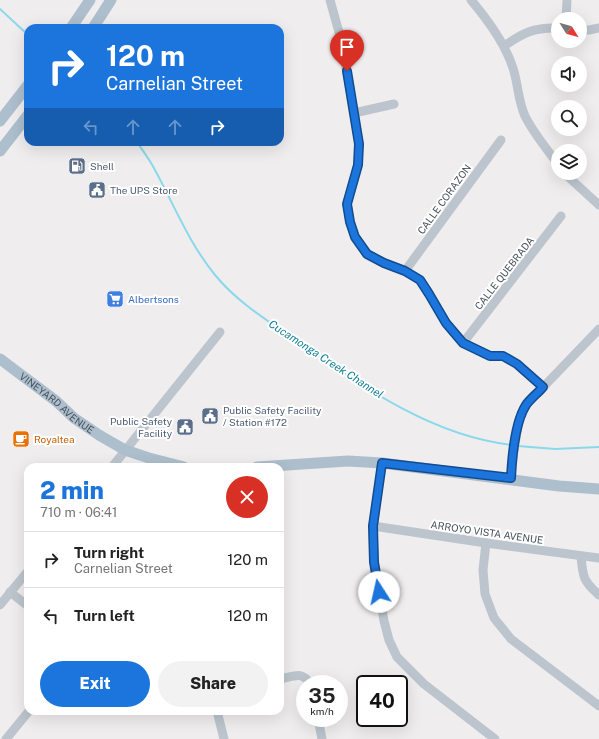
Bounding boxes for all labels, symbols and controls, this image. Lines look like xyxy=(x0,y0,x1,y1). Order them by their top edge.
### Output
north arrow xyxy=(551,12,587,48)
map controls xyxy=(551,12,587,180)
pin xyxy=(330,30,364,71)
icon: arrive xyxy=(336,36,358,58)
text: 120 m xyxy=(106,39,185,72)
icon: right xyxy=(40,40,92,92)
button: sound xyxy=(551,56,587,92)
text: Carnelian Street xyxy=(106,73,243,94)
button: search xyxy=(551,100,587,136)
icon: left xyxy=(80,116,102,138)
icon: ahead xyxy=(122,116,144,138)
icon: ahead xyxy=(164,116,186,138)
icon: right xyxy=(206,116,228,138)
button: layers xyxy=(551,144,587,180)
fuel station icon: Shell xyxy=(67,156,87,176)
place label: Shell xyxy=(90,160,114,172)
street label: CALLE CORAZON xyxy=(415,162,473,236)
public building icon: The UPS Store xyxy=(87,180,107,200)
place label: The UPS Store xyxy=(110,184,178,196)
street label: CALLE QUEBRADA xyxy=(472,234,536,312)
supermarket icon: Albertsons xyxy=(105,289,125,309)
place label: Albertsons xyxy=(128,293,179,305)
water label: Cucamonga Creek Channel xyxy=(267,317,385,401)
street label: VINEYARD AVENUE xyxy=(17,370,97,436)
place label: Public Safety Facility / Station #172 xyxy=(223,404,322,428)
public building icon: Public Safety Facility / Station #172 xyxy=(200,406,220,426)
place label: Public Safety Facility xyxy=(110,415,173,439)
public building icon: Public Safety Facility xyxy=(175,417,195,437)
cafe icon: Royaltea xyxy=(11,429,31,449)
place label: Royaltea xyxy=(34,433,74,445)
text: 2 min xyxy=(40,476,104,504)
button: close xyxy=(226,476,268,518)
text: 710 m · 06:41 xyxy=(40,505,117,520)
street label: ARROYO VISTA AVENUE xyxy=(430,518,544,546)
text: Turn right xyxy=(74,544,144,561)
icon: right xyxy=(40,549,62,571)
text: 120 m xyxy=(227,551,268,568)
text: Carnelian Street xyxy=(74,561,173,576)
position arrow xyxy=(358,571,400,613)
icon: left xyxy=(40,605,62,627)
text: Turn left xyxy=(74,607,135,624)
text: 120 m xyxy=(227,607,268,624)
button: Exit xyxy=(40,661,150,707)
button: Share xyxy=(158,661,268,707)
speed limit sign: 40 xyxy=(356,675,408,727)
text: 35 xyxy=(309,684,335,708)
text: km/h xyxy=(310,705,334,717)

